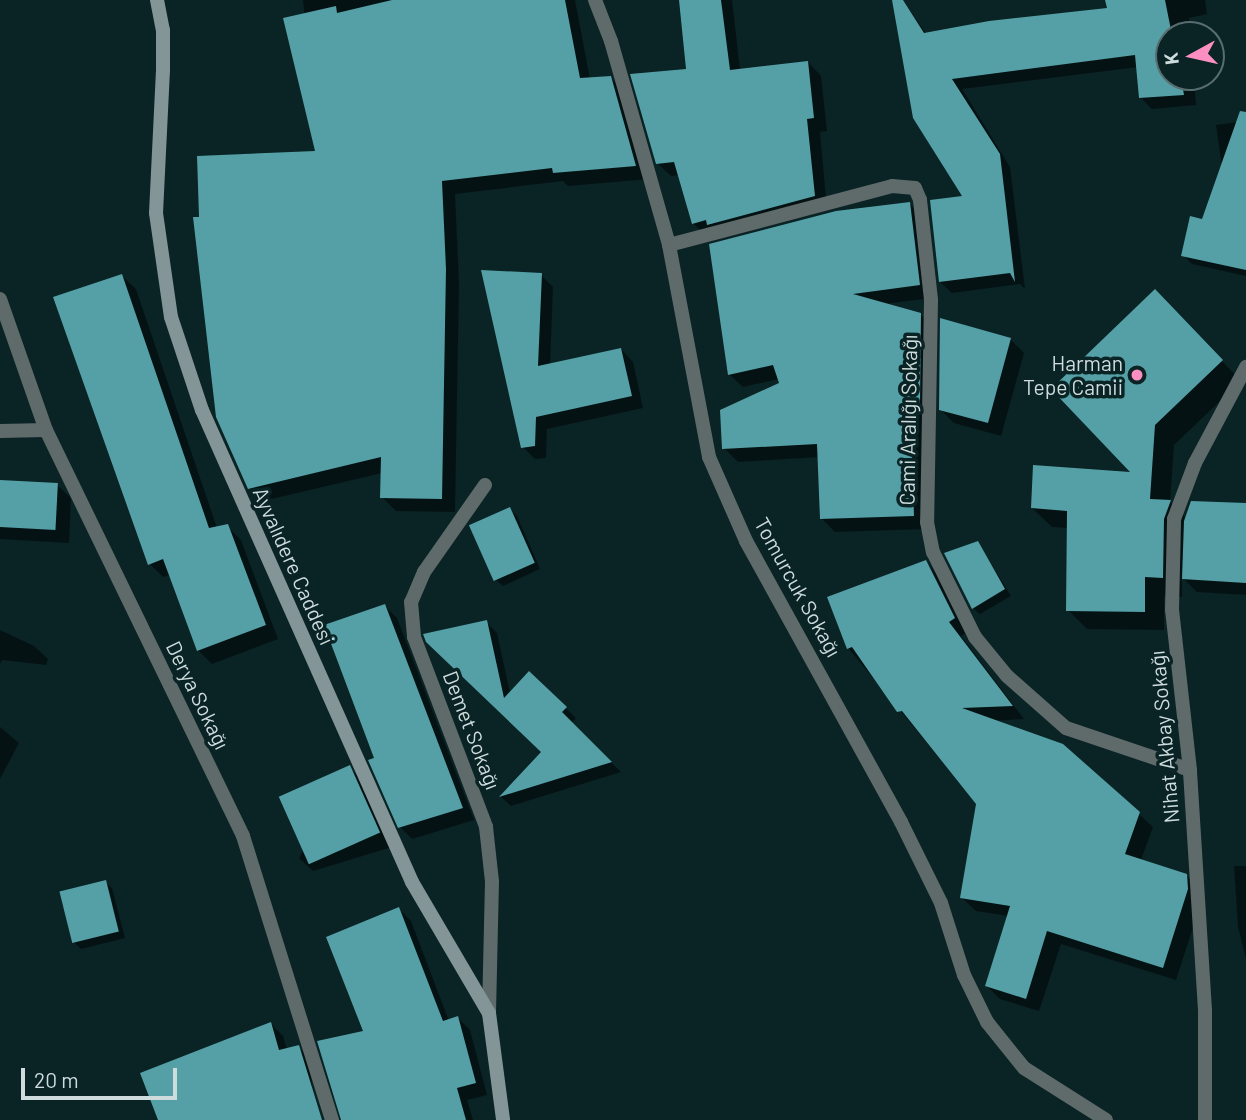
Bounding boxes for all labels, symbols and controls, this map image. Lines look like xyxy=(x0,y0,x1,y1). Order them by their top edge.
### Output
north arrow xyxy=(1155,21,1225,91)
text: K xyxy=(1158,51,1183,66)
street label: Cami Aralığı Sokağı xyxy=(894,334,922,506)
place label: Harman Tepe Camii xyxy=(1023,350,1123,400)
marker: Harman Tepe Camii xyxy=(1129,367,1145,383)
street label: Ayvalıdere Caddesi xyxy=(248,483,340,649)
street label: Tomurcuk Sokağı xyxy=(749,513,847,661)
street label: Derya Sokağı xyxy=(161,637,235,753)
street label: Nihat Akbay Sokağı xyxy=(1144,650,1184,824)
street label: Demet Sokağı xyxy=(438,667,506,793)
scale bar xyxy=(24,1054,180,1098)
text: 20 m xyxy=(34,1067,79,1092)

